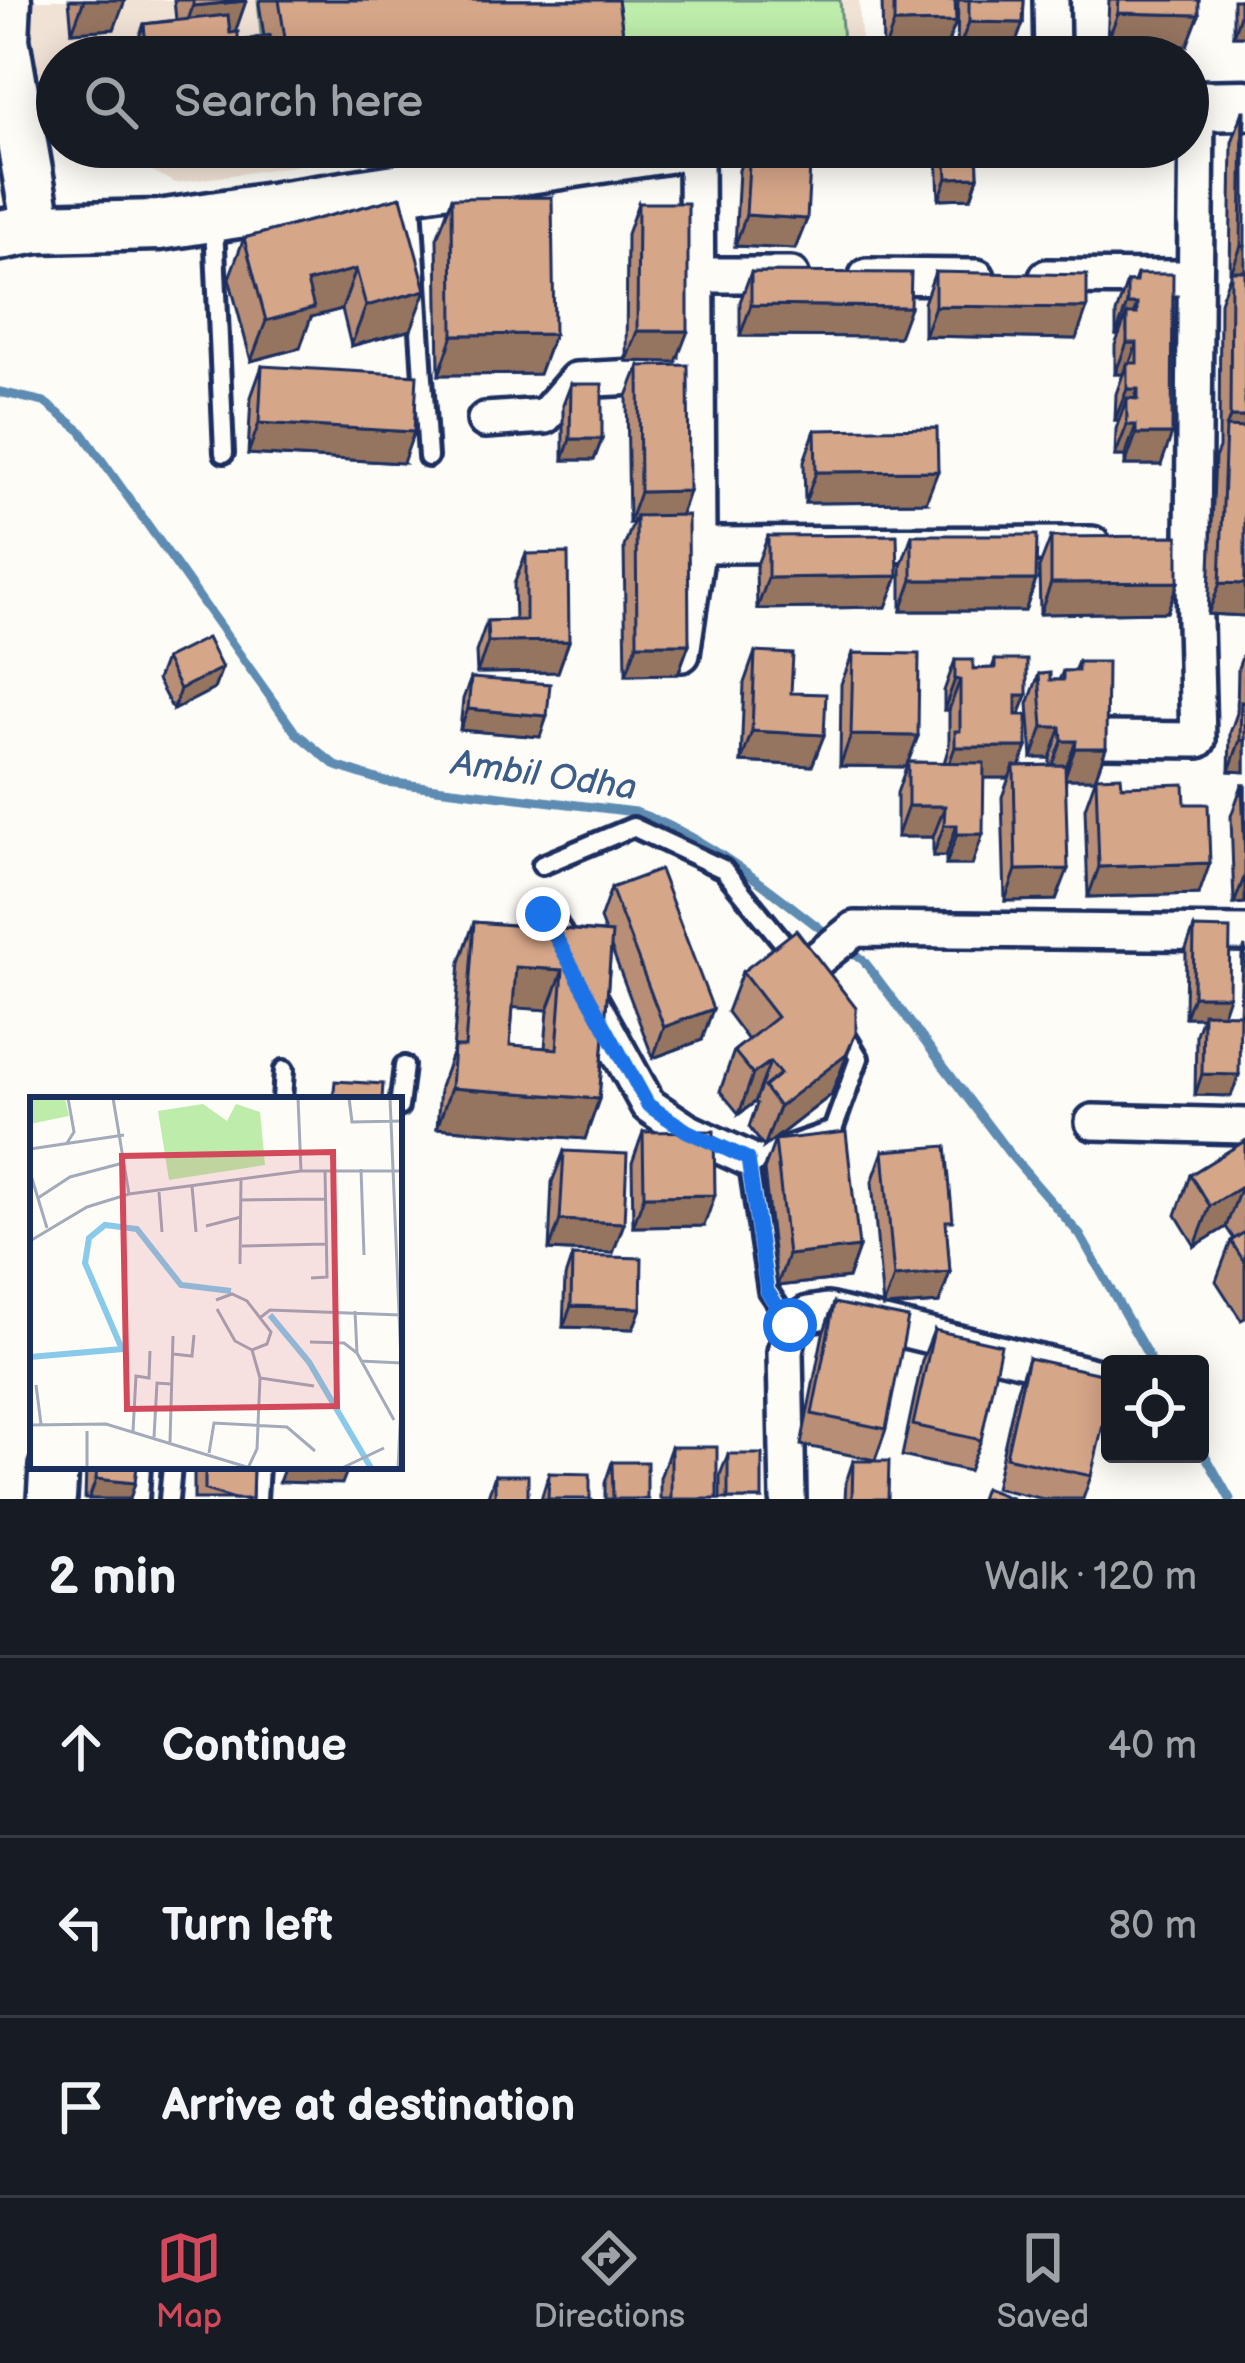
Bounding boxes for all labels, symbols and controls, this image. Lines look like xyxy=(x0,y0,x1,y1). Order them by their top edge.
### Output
search box xyxy=(36,36,1209,168)
icon: search xyxy=(78,69,144,135)
text: Search here xyxy=(174,75,423,130)
water label: Ambil Odha xyxy=(447,741,639,810)
route end xyxy=(516,887,570,941)
inset map xyxy=(30,1097,402,1469)
route start xyxy=(763,1298,817,1352)
map controls xyxy=(1101,1355,1209,1463)
button: locate xyxy=(1101,1355,1209,1463)
text: 2 min xyxy=(48,1547,177,1608)
text: Walk · 120 m xyxy=(985,1554,1197,1601)
icon: ahead xyxy=(48,1714,114,1780)
text: Continue xyxy=(162,1719,347,1774)
text: 40 m xyxy=(1107,1723,1197,1770)
icon: left xyxy=(48,1894,114,1960)
text: Turn left xyxy=(162,1899,333,1954)
text: 80 m xyxy=(1109,1903,1197,1950)
icon: arrive xyxy=(48,2074,114,2140)
text: Arrive at destination xyxy=(162,2079,575,2134)
tab: Map xyxy=(156,2225,222,2337)
tab: Directions xyxy=(533,2225,685,2337)
tab: Saved xyxy=(997,2225,1089,2337)

